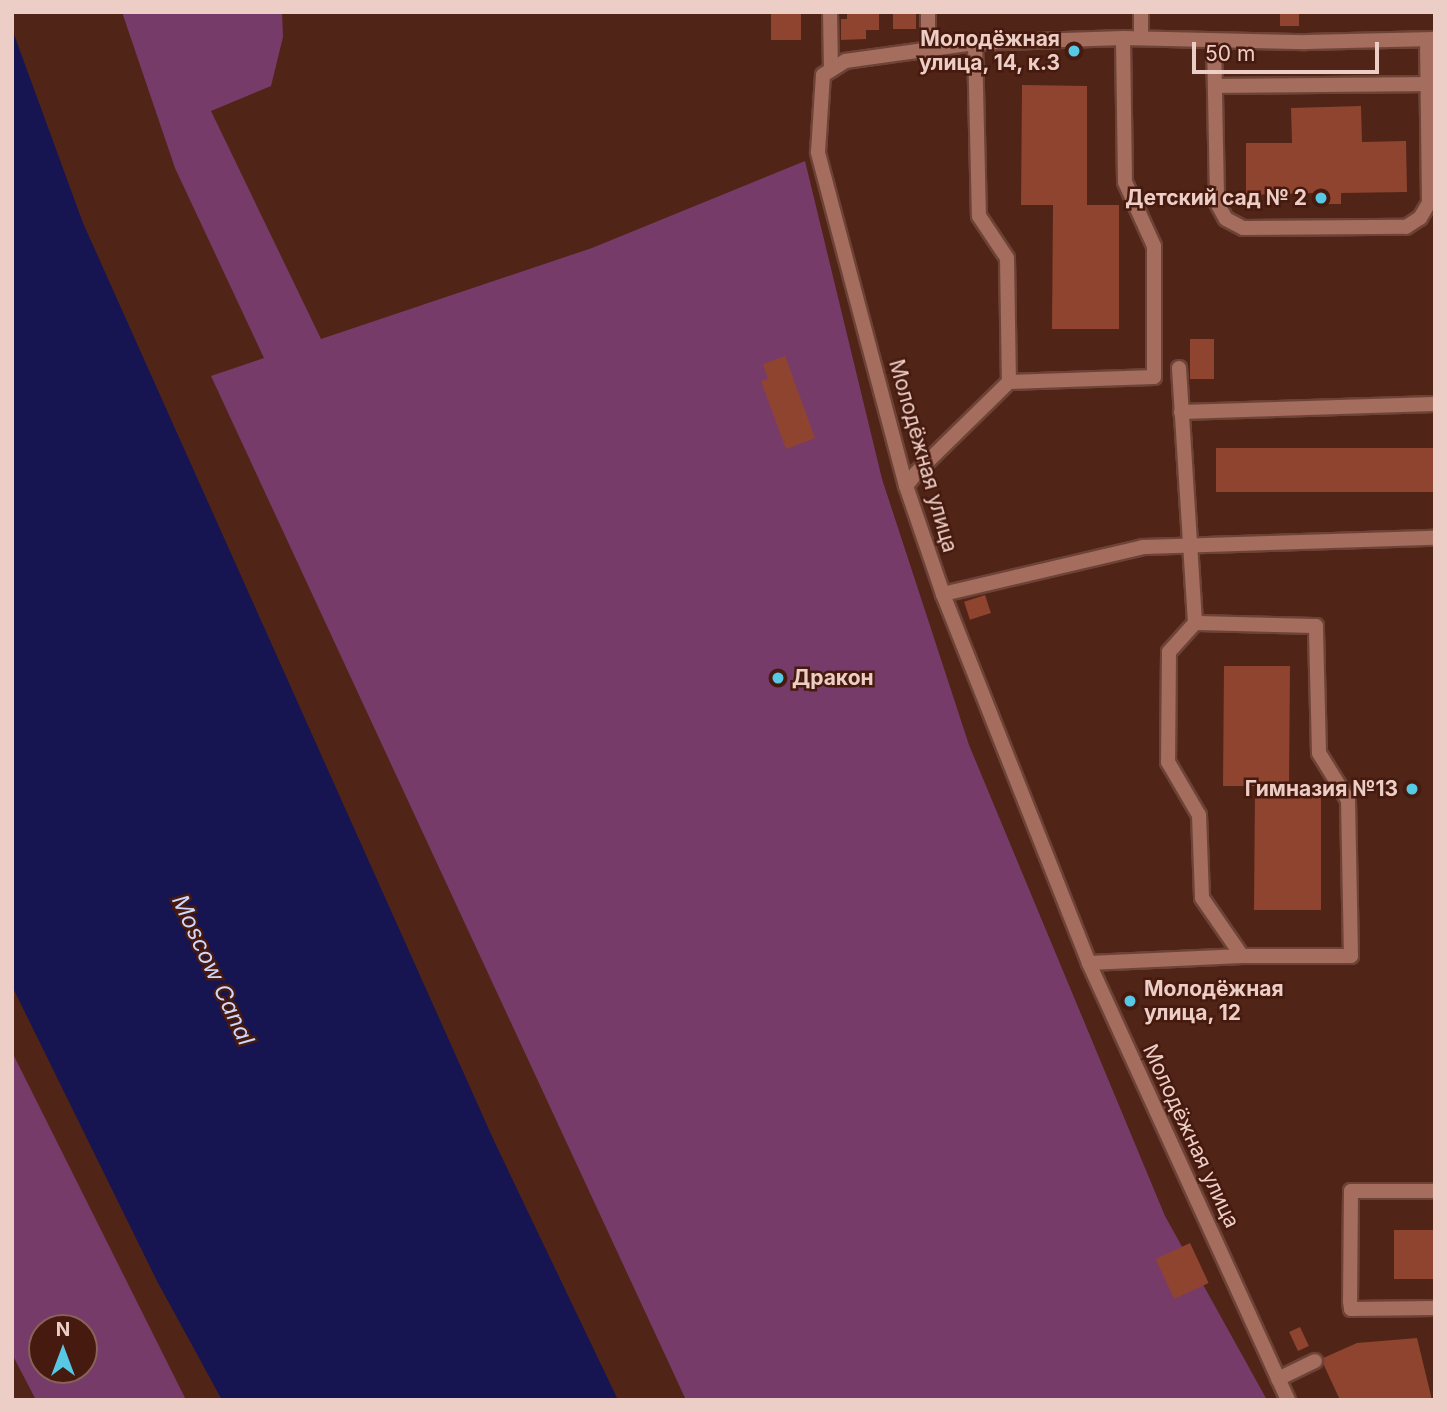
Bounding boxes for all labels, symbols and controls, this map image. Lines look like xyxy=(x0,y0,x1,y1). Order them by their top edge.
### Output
place label: Молодёжная улица, 14, к.3 xyxy=(918,26,1060,76)
scale bar xyxy=(1195,28,1382,72)
text: 50 m xyxy=(1205,41,1255,66)
marker: Молодёжная улица, 14, к.3 xyxy=(1066,43,1082,59)
place label: Детский сад № 2 xyxy=(1125,185,1307,211)
marker: Детский сад № 2 xyxy=(1313,190,1329,206)
street label: Молодёжная улица xyxy=(883,357,963,555)
place label: Дракон xyxy=(792,665,874,691)
marker: Дракон xyxy=(770,670,786,686)
place label: Гимназия №13 xyxy=(1245,776,1398,802)
marker: Гимназия №13 xyxy=(1404,781,1420,797)
water label: Moscow Canal xyxy=(166,890,260,1050)
place label: Молодёжная улица, 12 xyxy=(1144,976,1284,1026)
marker: Молодёжная улица, 12 xyxy=(1122,993,1138,1009)
street label: Молодёжная улица xyxy=(1137,1040,1245,1232)
north arrow xyxy=(28,1314,98,1384)
text: N xyxy=(56,1318,70,1341)

